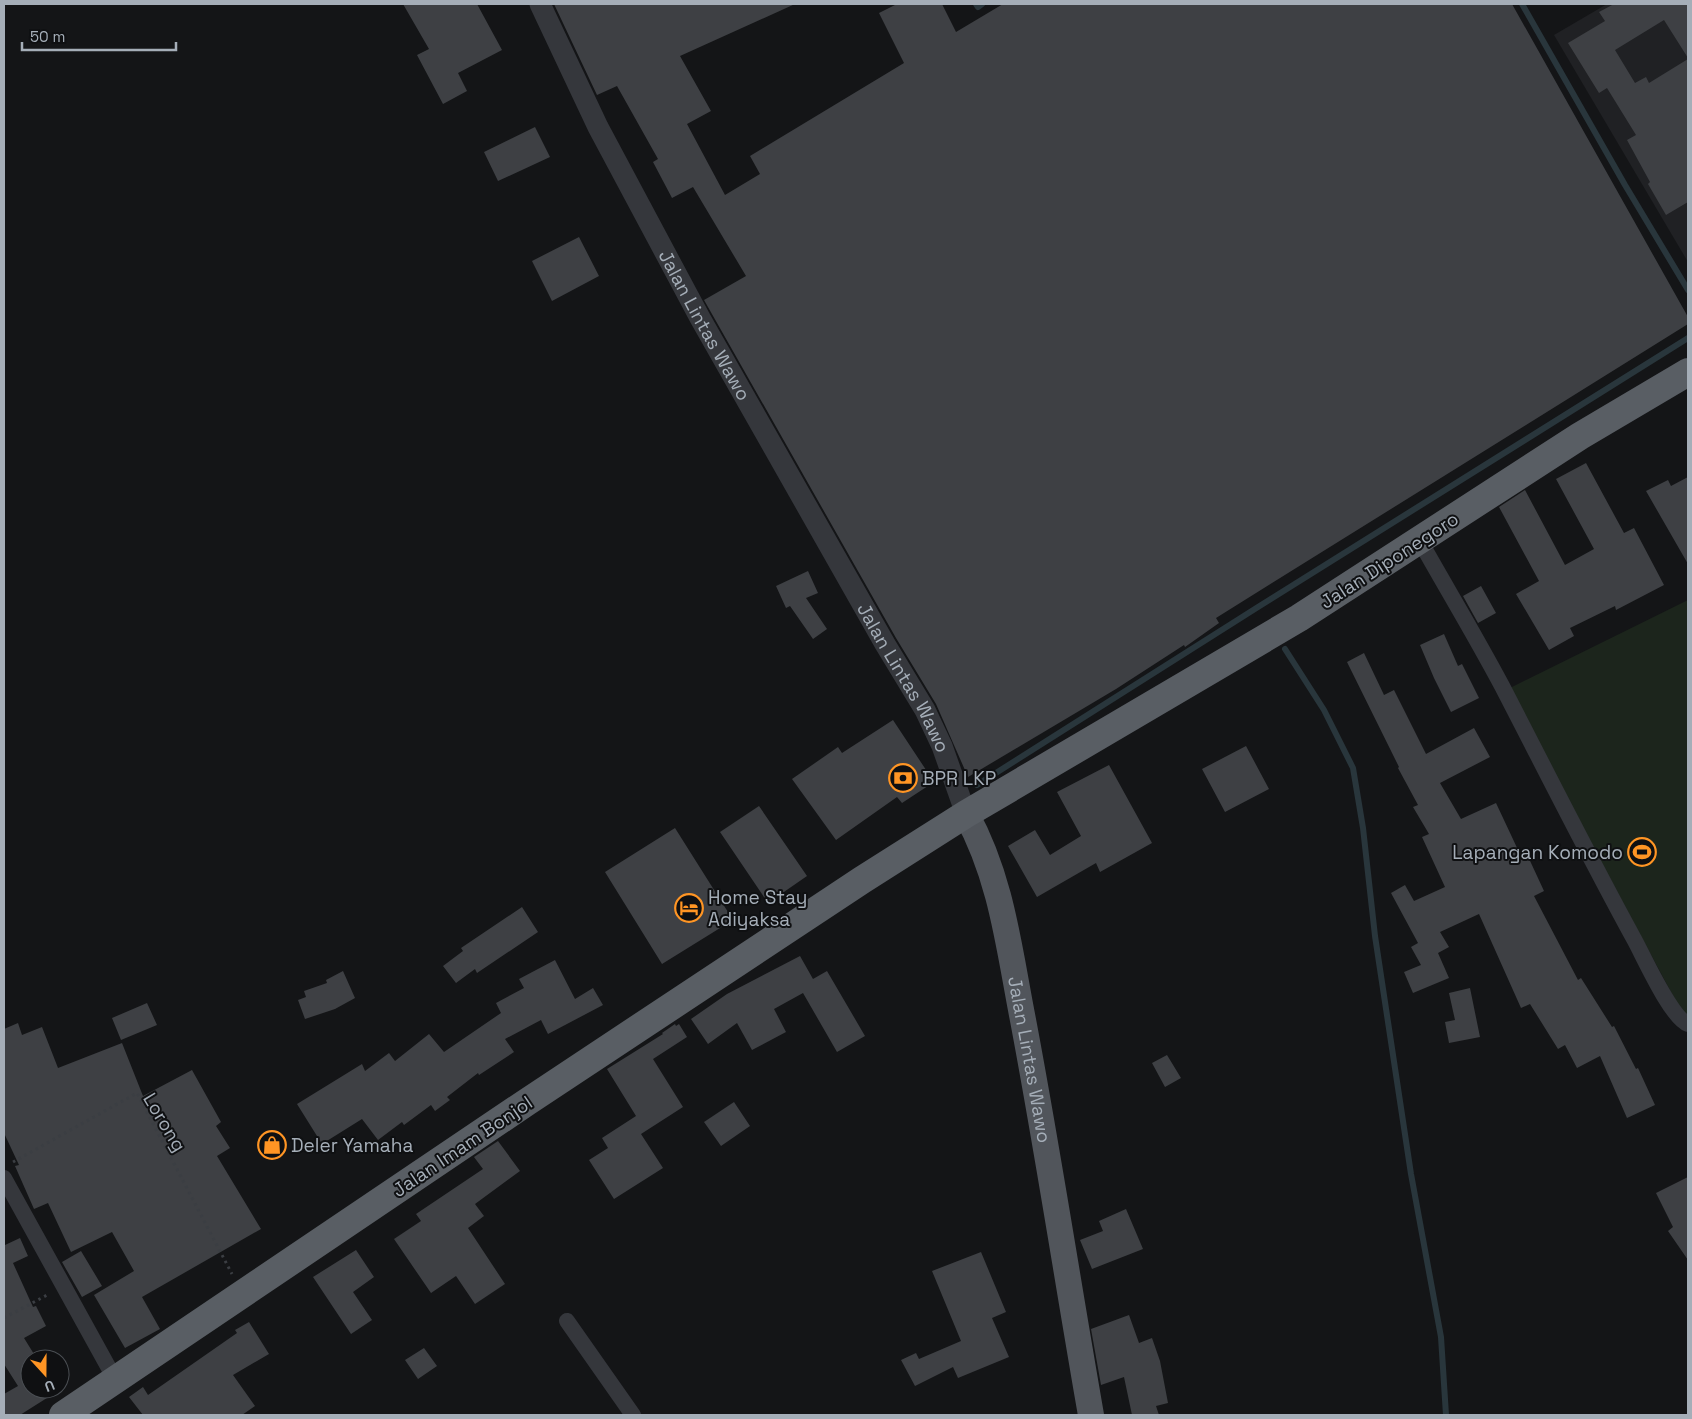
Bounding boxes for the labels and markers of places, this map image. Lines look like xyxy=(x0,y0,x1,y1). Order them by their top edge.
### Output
bank icon: BPR LKP xyxy=(888,763,918,793)
place label: BPR LKP xyxy=(922,766,996,791)
sports icon: Lapangan Komodo xyxy=(1627,837,1657,867)
place label: Lapangan Komodo xyxy=(1452,840,1623,865)
place label: Home Stay Adiyaksa xyxy=(708,885,807,932)
hotel icon: Home Stay Adiyaksa xyxy=(674,893,704,923)
shop icon: Deler Yamaha xyxy=(257,1130,287,1160)
place label: Deler Yamaha xyxy=(291,1133,413,1158)

